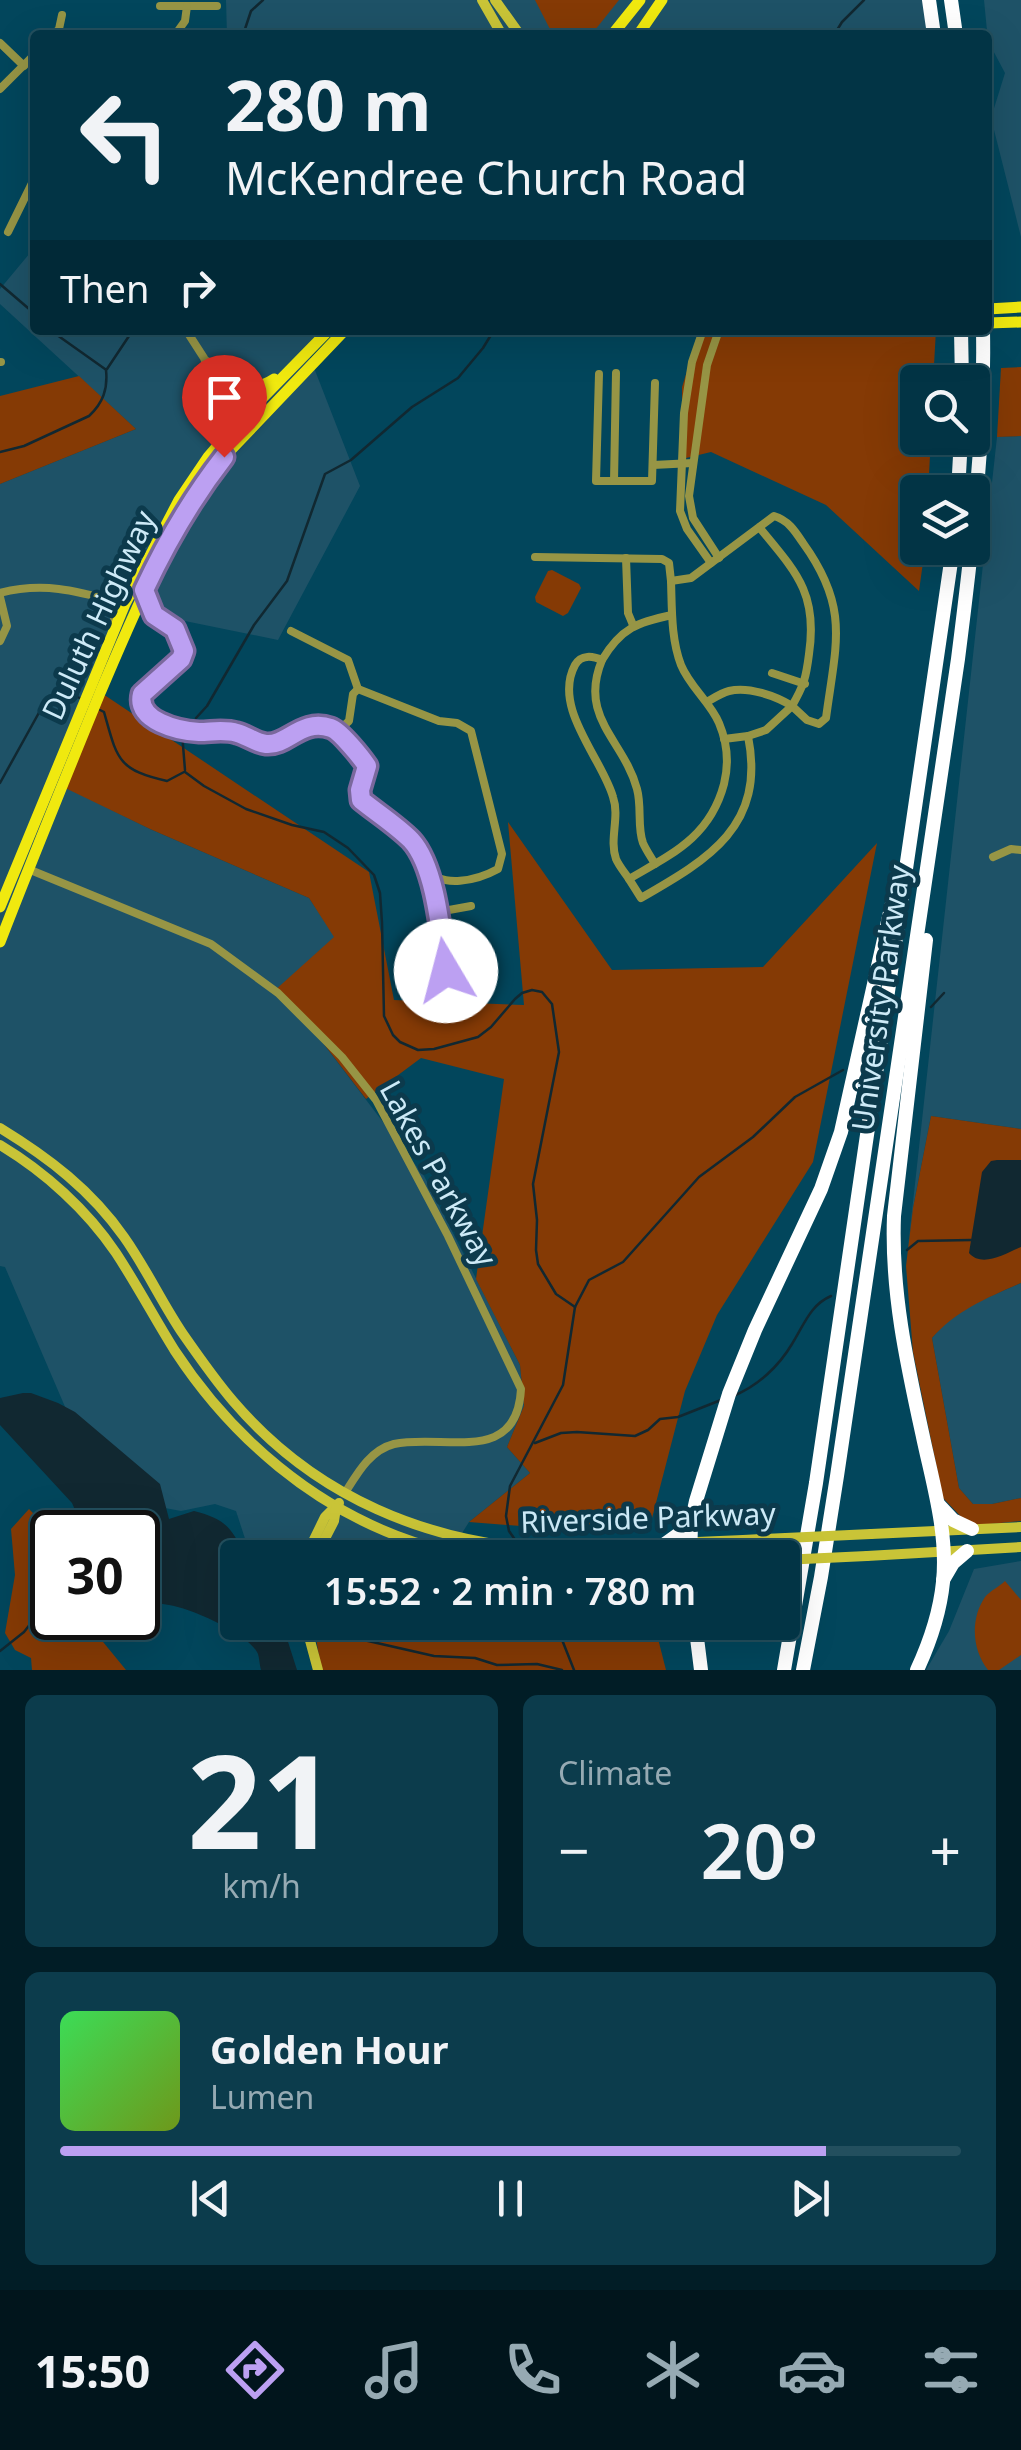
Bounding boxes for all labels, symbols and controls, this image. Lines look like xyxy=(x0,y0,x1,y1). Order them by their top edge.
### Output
text: 280 m xyxy=(225,56,432,152)
icon: left xyxy=(60,70,190,200)
text: McKendree Church Road xyxy=(225,147,747,208)
icon: right xyxy=(170,260,225,315)
text: Then xyxy=(60,262,150,314)
pin xyxy=(182,355,267,458)
map controls xyxy=(900,365,990,565)
button: search xyxy=(900,365,990,455)
icon: arrive xyxy=(197,370,252,425)
button: layers xyxy=(900,475,990,565)
street label: Duluth Highway xyxy=(32,503,165,726)
street label: University Parkway xyxy=(841,862,919,1134)
position arrow xyxy=(394,919,498,1023)
street label: Lakes Parkway xyxy=(371,1073,507,1274)
street label: Riverside Parkway xyxy=(520,1492,777,1542)
speed limit sign: 30 xyxy=(30,1510,160,1640)
text: 15:52 · 2 min · 780 m xyxy=(324,1564,696,1616)
text: 21 xyxy=(187,1710,336,1887)
text: Climate xyxy=(558,1751,672,1794)
text: 20° xyxy=(701,1799,818,1901)
text: − xyxy=(558,1812,589,1887)
text: + xyxy=(930,1812,961,1887)
text: km/h xyxy=(222,1864,301,1907)
text: Golden Hour xyxy=(210,2023,448,2075)
text: Lumen xyxy=(210,2075,314,2118)
icon: previous xyxy=(183,2171,238,2226)
icon: pause xyxy=(483,2171,538,2226)
icon: next xyxy=(783,2171,838,2226)
icon: directions xyxy=(220,2335,290,2405)
icon: music xyxy=(359,2335,429,2405)
icon: phone xyxy=(498,2335,568,2405)
icon: climate xyxy=(638,2335,708,2405)
icon: car xyxy=(777,2335,847,2405)
icon: filters xyxy=(916,2335,986,2405)
text: 15:50 xyxy=(35,2340,150,2401)

